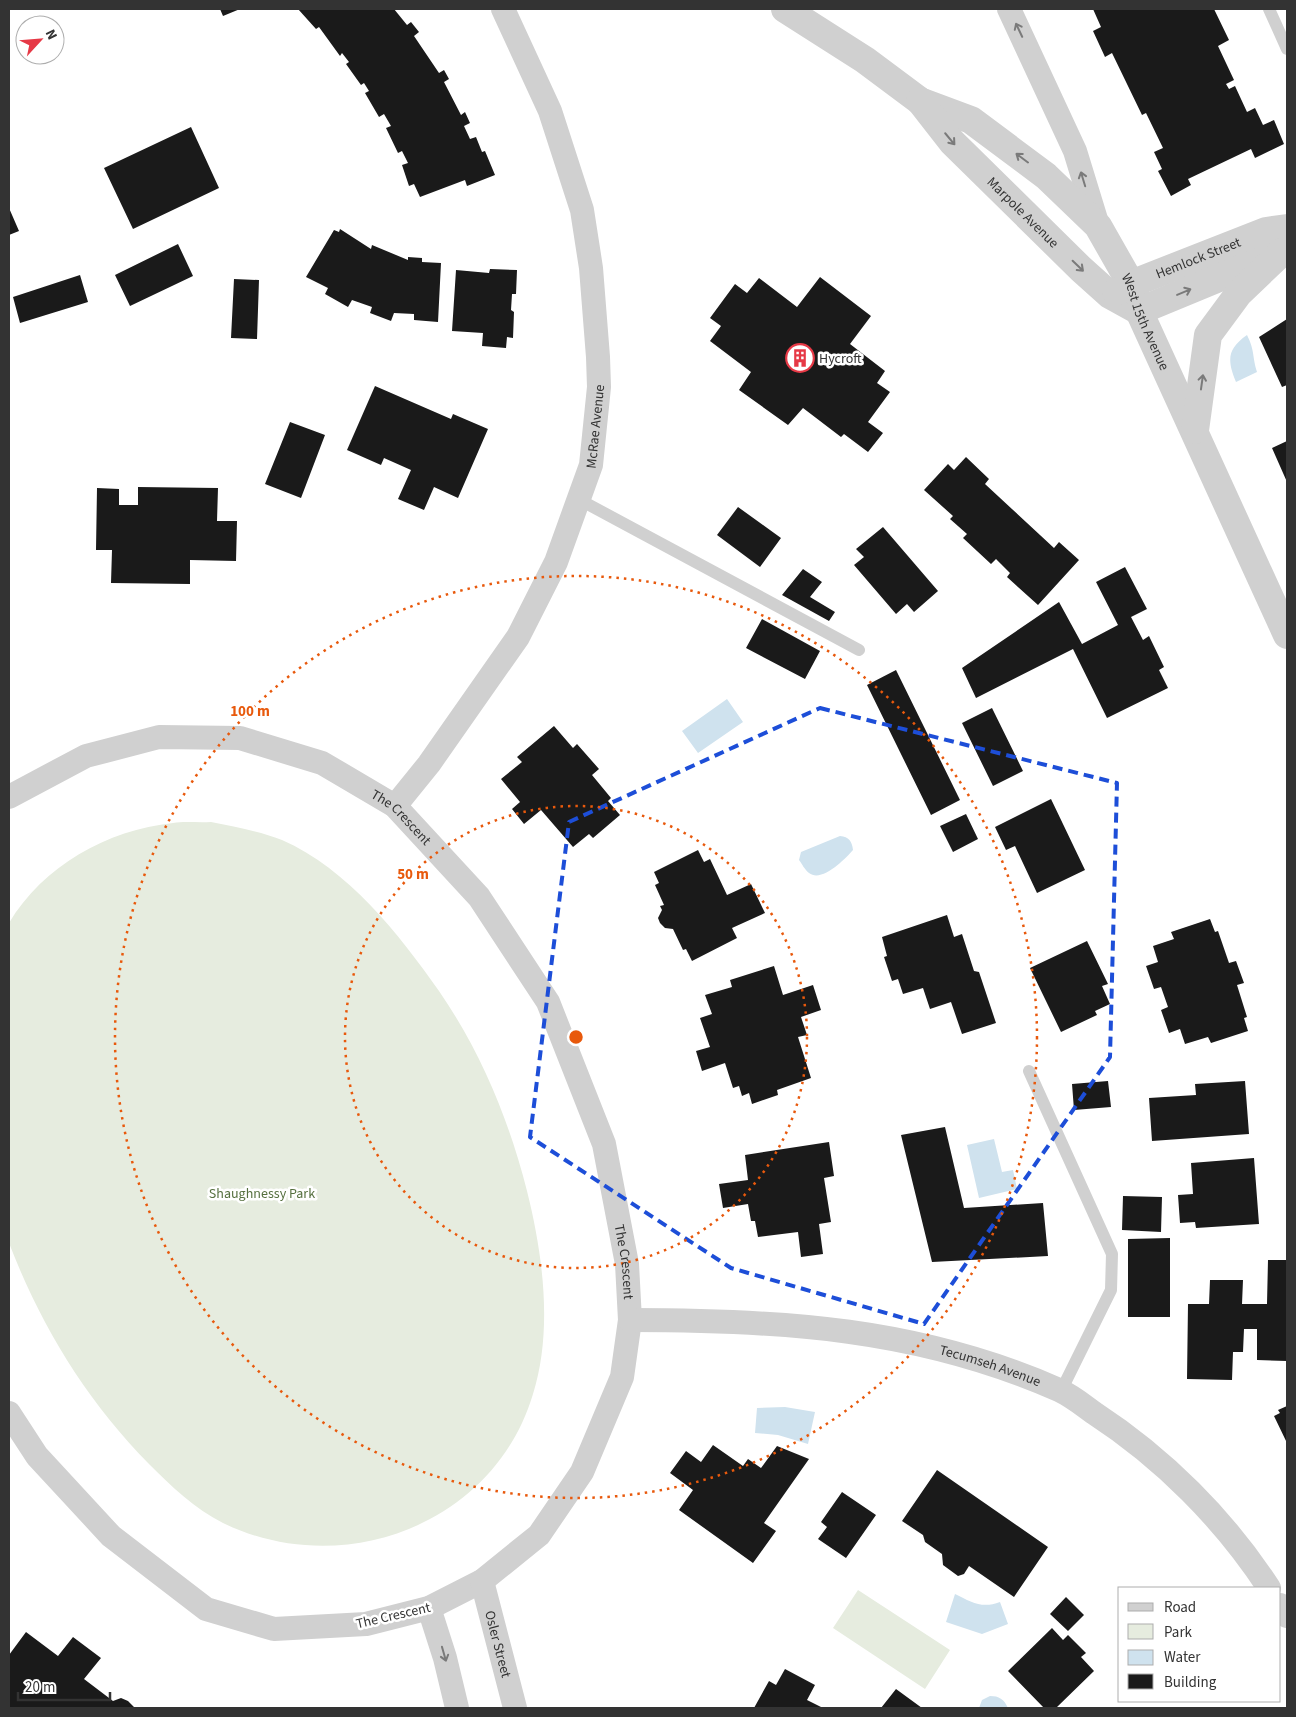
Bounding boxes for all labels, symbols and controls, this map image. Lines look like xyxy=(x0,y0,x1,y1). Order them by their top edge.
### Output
north arrow xyxy=(15,15,65,65)
one-way arrow xyxy=(1014,23,1023,38)
text: N xyxy=(40,26,62,43)
one-way arrow xyxy=(945,132,956,145)
one-way arrow xyxy=(1016,153,1029,164)
one-way arrow xyxy=(1078,172,1088,188)
street label: Marpole Avenue xyxy=(982,173,1063,253)
street label: Hemlock Street xyxy=(1153,233,1244,284)
one-way arrow xyxy=(1072,260,1084,272)
street label: West 15th Avenue xyxy=(1116,270,1174,374)
one-way arrow xyxy=(1176,286,1191,296)
building icon: Hycroft xyxy=(785,343,815,373)
place label: Hycroft xyxy=(819,349,862,369)
one-way arrow xyxy=(1197,375,1207,391)
street label: McRae Avenue xyxy=(582,384,610,470)
text: 100 m xyxy=(230,701,270,722)
street label: The Crescent xyxy=(367,785,436,850)
text: 50 m xyxy=(397,864,429,885)
centre of rings xyxy=(567,1028,585,1046)
park label: Shaughnessy Park xyxy=(209,1184,315,1204)
street label: The Crescent xyxy=(609,1223,638,1300)
street label: Tecumseh Avenue xyxy=(937,1340,1044,1392)
legend xyxy=(1118,1587,1281,1702)
text: Road xyxy=(1164,1597,1196,1618)
street label: The Crescent xyxy=(354,1598,433,1634)
street label: Osler Street xyxy=(479,1609,516,1680)
text: Park xyxy=(1164,1622,1193,1643)
one-way arrow xyxy=(439,1646,449,1662)
text: Water xyxy=(1164,1647,1201,1668)
scale bar xyxy=(18,1670,110,1702)
text: Building xyxy=(1164,1672,1217,1693)
text: 20 m xyxy=(25,1677,55,1698)

